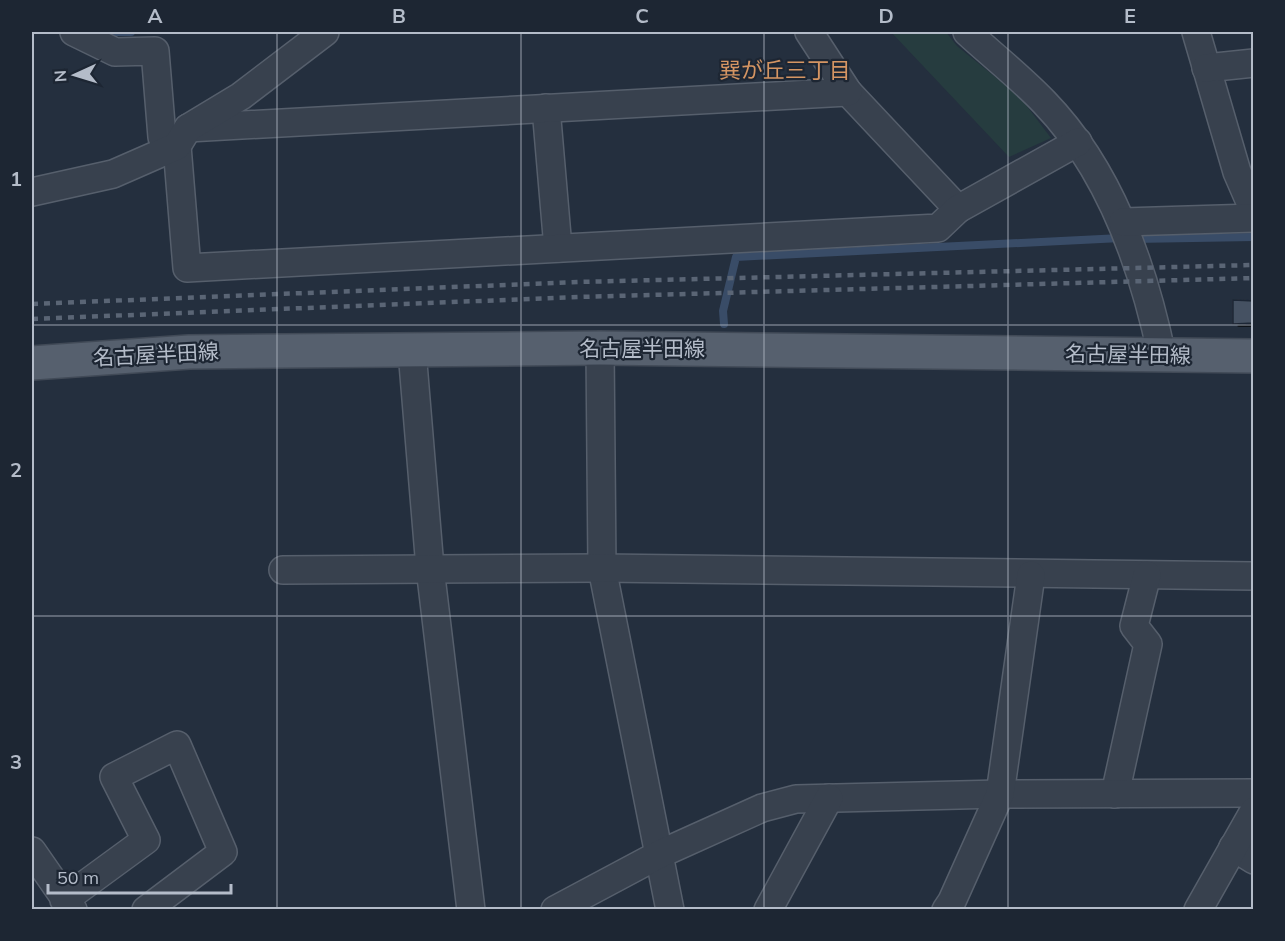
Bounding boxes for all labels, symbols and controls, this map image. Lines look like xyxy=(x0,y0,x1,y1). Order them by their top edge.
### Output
text: A xyxy=(148,3,163,28)
text: B xyxy=(392,3,406,28)
text: C xyxy=(635,3,649,28)
text: D xyxy=(878,3,894,28)
text: E xyxy=(1124,3,1136,28)
north arrow xyxy=(45,45,105,105)
district label: 巽が丘三丁目 xyxy=(719,56,851,84)
text: N xyxy=(50,69,70,83)
text: 1 xyxy=(10,166,22,191)
street label: 名古屋半田線 xyxy=(579,335,705,361)
street label: 名古屋半田線 xyxy=(92,338,220,370)
street label: 名古屋半田線 xyxy=(1065,340,1191,368)
text: 2 xyxy=(10,457,22,482)
text: 3 xyxy=(10,749,22,774)
scale bar xyxy=(48,857,231,895)
text: 50 m xyxy=(57,866,99,889)

